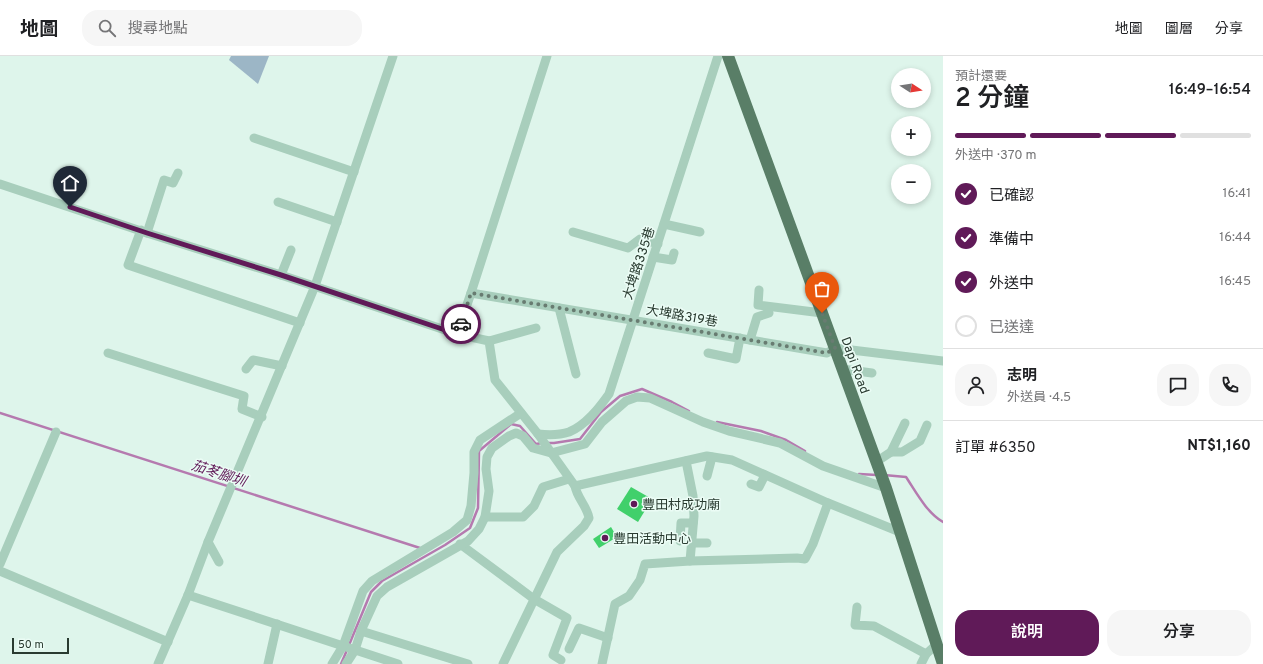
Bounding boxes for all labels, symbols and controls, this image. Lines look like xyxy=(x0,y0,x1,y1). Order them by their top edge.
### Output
search box xyxy=(82,10,362,46)
icon: search xyxy=(96,17,118,39)
text: 地圖 xyxy=(20,18,58,42)
text: 搜尋地點 xyxy=(128,20,188,39)
text: 地圖 xyxy=(1115,21,1143,38)
text: 圖層 xyxy=(1165,21,1193,38)
text: 分享 xyxy=(1215,21,1243,38)
north arrow xyxy=(891,68,931,108)
map controls xyxy=(891,68,931,204)
text: 預計還要 xyxy=(955,69,1007,85)
text: 16:49–16:54 xyxy=(1169,81,1251,100)
text: 2 分鐘 xyxy=(955,83,1029,116)
button: + xyxy=(891,116,931,156)
text: 外送中 · 370 m xyxy=(955,148,1037,164)
button: − xyxy=(891,164,931,204)
pin xyxy=(53,166,87,207)
icon: home xyxy=(59,172,81,194)
icon: check xyxy=(955,183,977,205)
text: 16:41 xyxy=(1223,186,1251,202)
text: 已確認 xyxy=(989,187,1034,206)
street label: 大埤路335巷 xyxy=(620,225,659,302)
icon: check xyxy=(955,227,977,249)
text: 16:44 xyxy=(1219,230,1251,246)
text: 準備中 xyxy=(989,231,1034,250)
icon: check xyxy=(955,271,977,293)
pin xyxy=(805,272,839,313)
text: 16:45 xyxy=(1219,274,1251,290)
text: 外送中 xyxy=(989,275,1034,294)
icon: bag xyxy=(811,278,833,300)
street label: 大埤路319巷 xyxy=(645,302,719,331)
courier xyxy=(441,304,481,344)
icon: car xyxy=(450,313,472,335)
text: 已送達 xyxy=(989,319,1034,338)
street label: Dapi Road xyxy=(836,335,872,396)
button: person xyxy=(955,364,997,406)
button: chat xyxy=(1157,364,1199,406)
button: phone xyxy=(1209,364,1251,406)
text: 志明 xyxy=(1007,367,1037,386)
text: 外送員 · 4.5 xyxy=(1007,390,1071,406)
text: NT$1,160 xyxy=(1187,437,1251,456)
text: 訂單 #6350 xyxy=(955,439,1036,458)
water label: 茄苳腳圳 xyxy=(189,458,250,492)
place label: 豐田村成功廟 xyxy=(642,497,720,514)
marker: 豐田村成功廟 xyxy=(629,499,639,509)
place label: 豐田活動中心 xyxy=(613,532,691,548)
marker: 豐田活動中心 xyxy=(600,533,610,543)
button: 說明 xyxy=(955,610,1099,656)
button: 分享 xyxy=(1107,610,1251,656)
scale bar xyxy=(12,636,69,655)
text: 50 m xyxy=(18,638,44,652)

